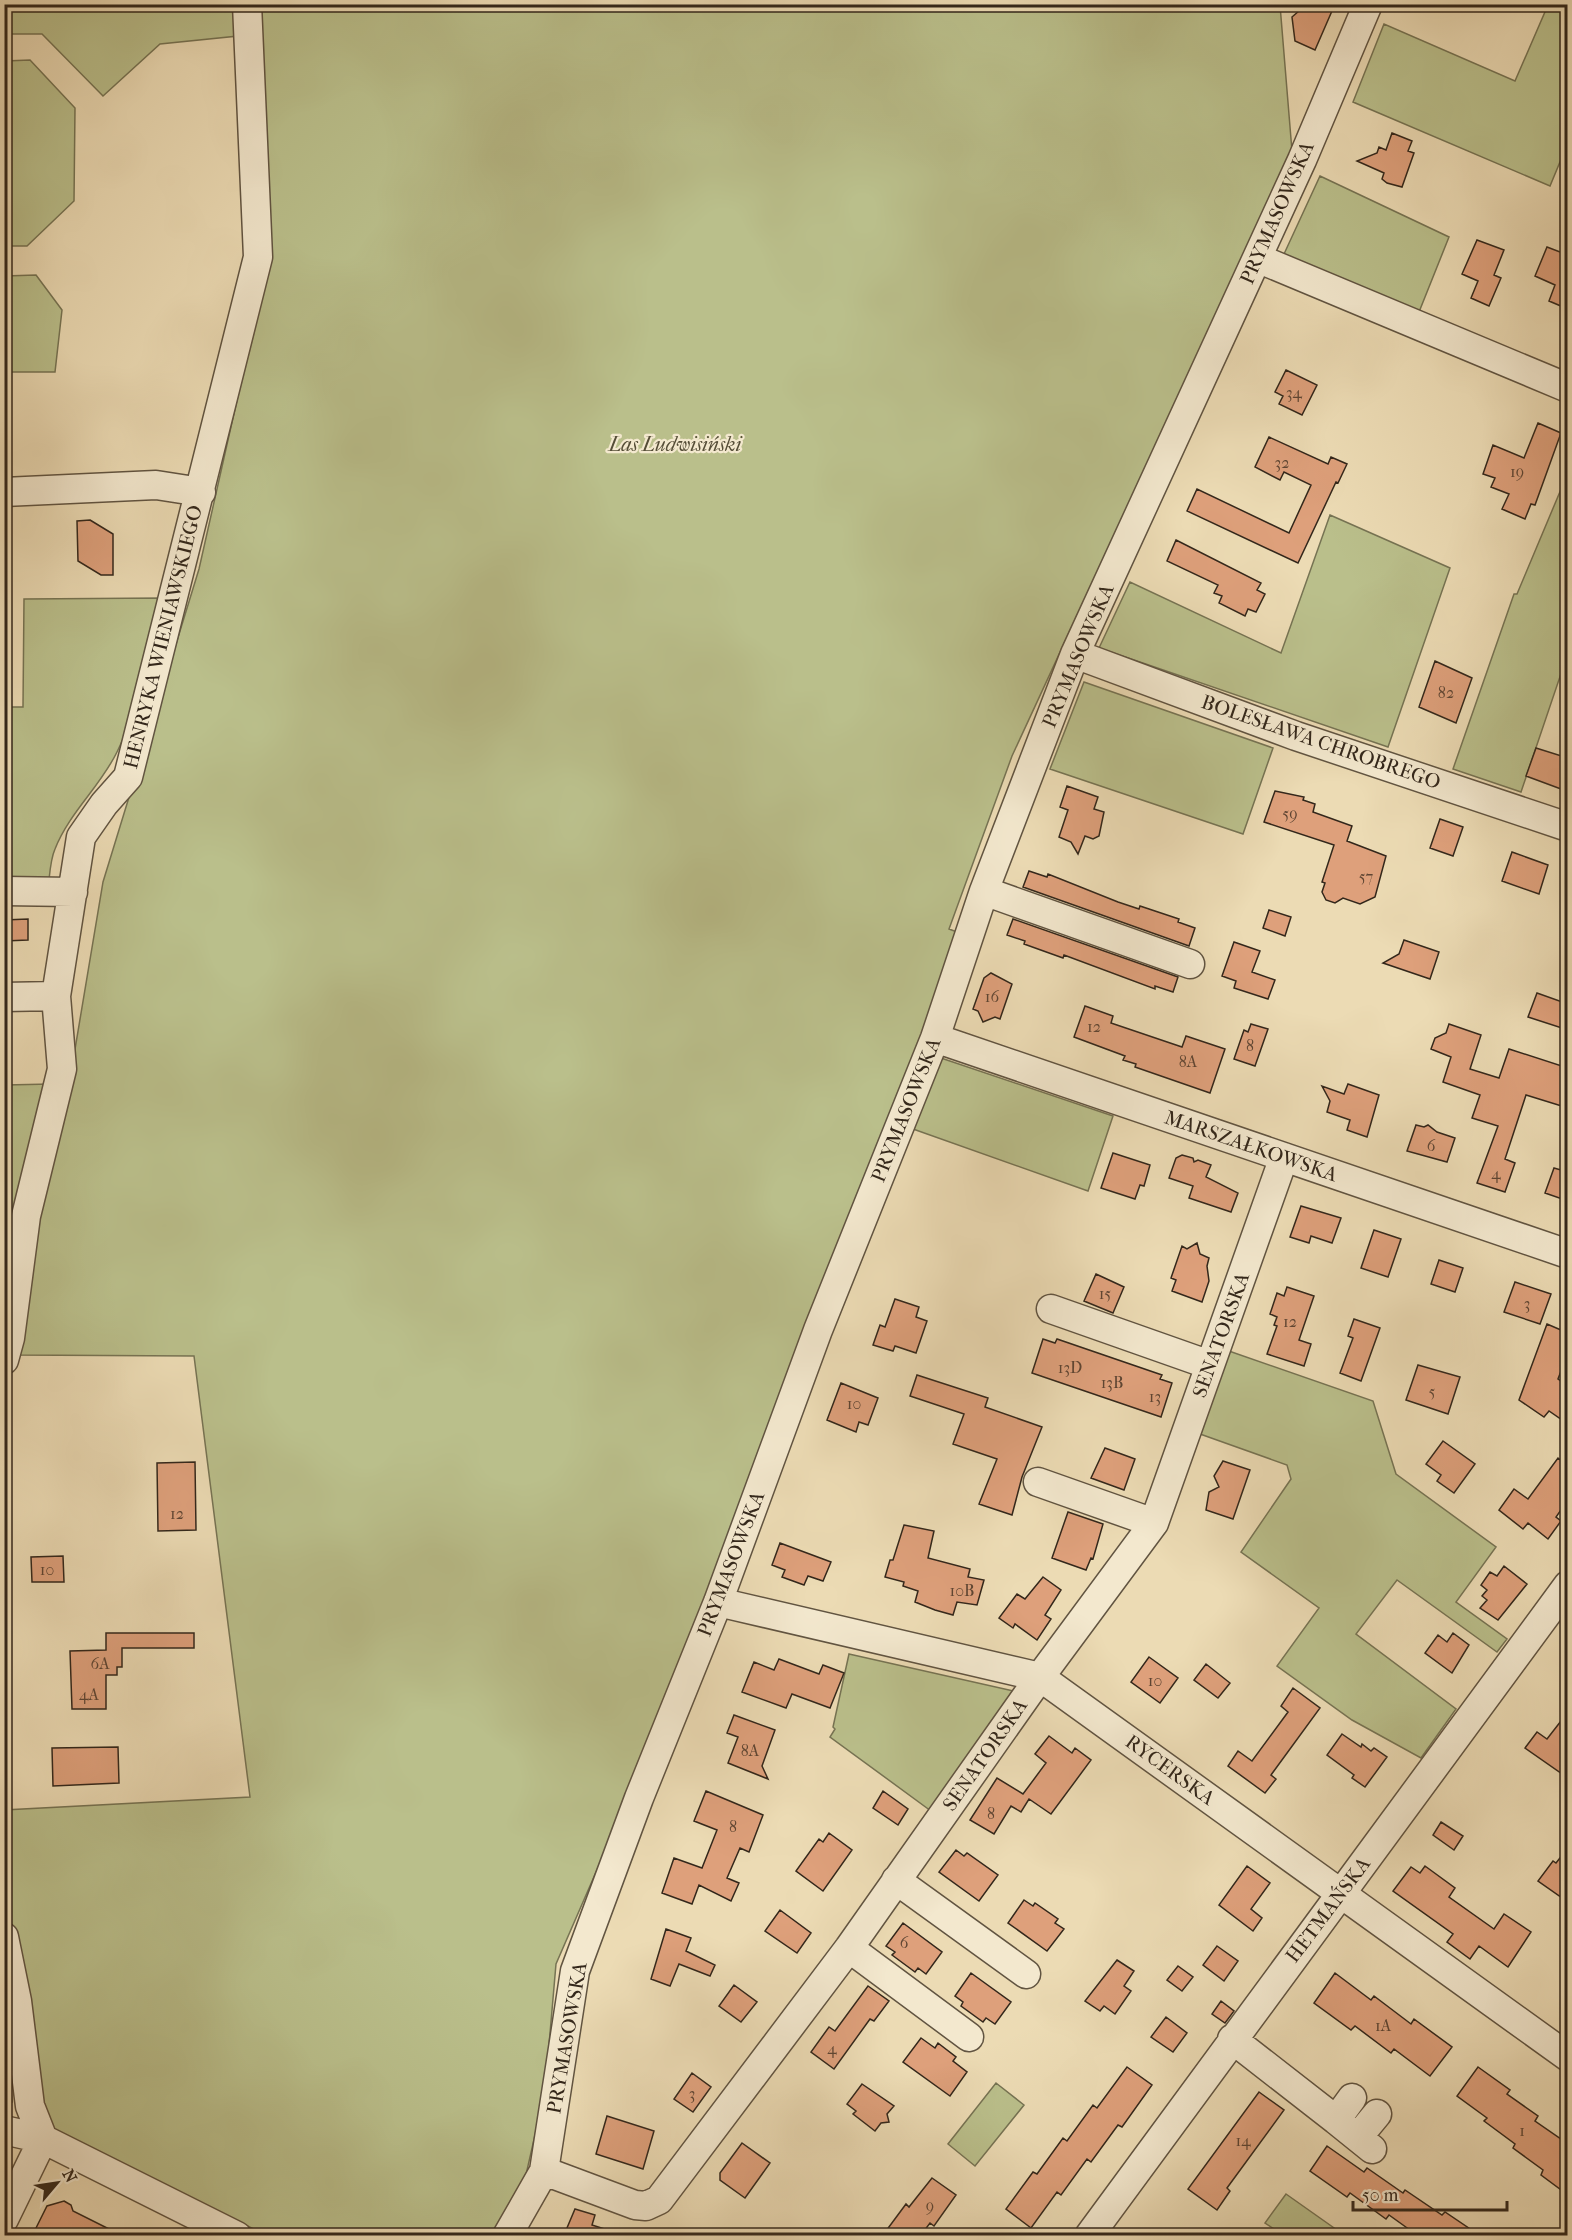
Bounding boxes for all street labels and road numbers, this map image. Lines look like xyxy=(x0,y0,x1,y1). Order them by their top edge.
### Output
street label: PRYMASOWSKA xyxy=(1235,137,1319,288)
street label: HENRYKA WIENIAWSKIEGO xyxy=(119,503,207,771)
street label: PRYMASOWSKA xyxy=(1037,580,1119,731)
street label: BOLESŁAWA CHROBREGO xyxy=(1198,690,1444,794)
street label: PRYMASOWSKA xyxy=(867,1033,946,1186)
street label: MARSZAŁKOWSKA xyxy=(1162,1106,1341,1187)
street label: SENATORSKA xyxy=(1188,1268,1255,1401)
street label: PRYMASOWSKA xyxy=(693,1487,770,1640)
street label: SENATORSKA xyxy=(938,1694,1033,1815)
street label: RYCERSKA xyxy=(1121,1730,1220,1811)
street label: HETMAŃSKA xyxy=(1280,1851,1376,1967)
street label: PRYMASOWSKA xyxy=(542,1959,592,2116)

